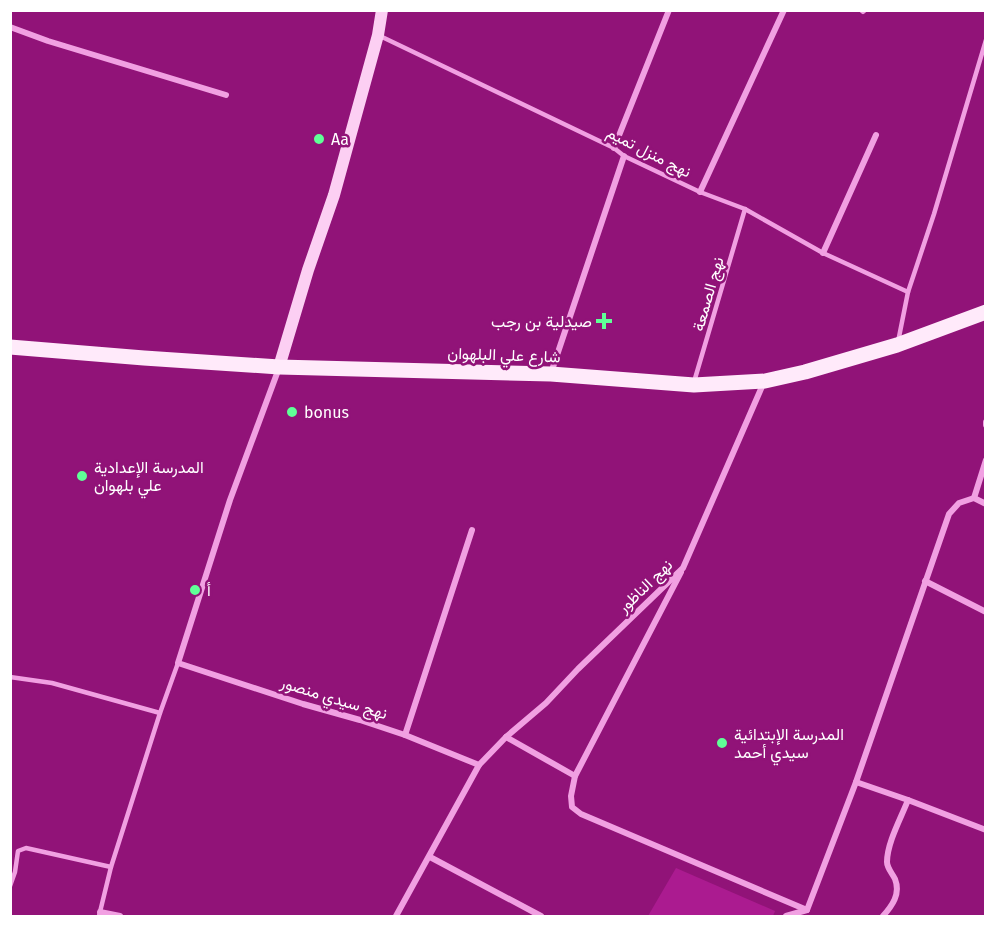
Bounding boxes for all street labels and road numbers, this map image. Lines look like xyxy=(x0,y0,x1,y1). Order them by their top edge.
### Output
street label: نهج منزل تميم xyxy=(603,123,694,183)
street label: نهج الصمعة xyxy=(688,255,730,334)
street label: شارع علي البلهوان xyxy=(447,344,561,370)
street label: نهج الناظور xyxy=(613,555,678,619)
street label: نهج سيدي منصور xyxy=(276,672,390,727)

